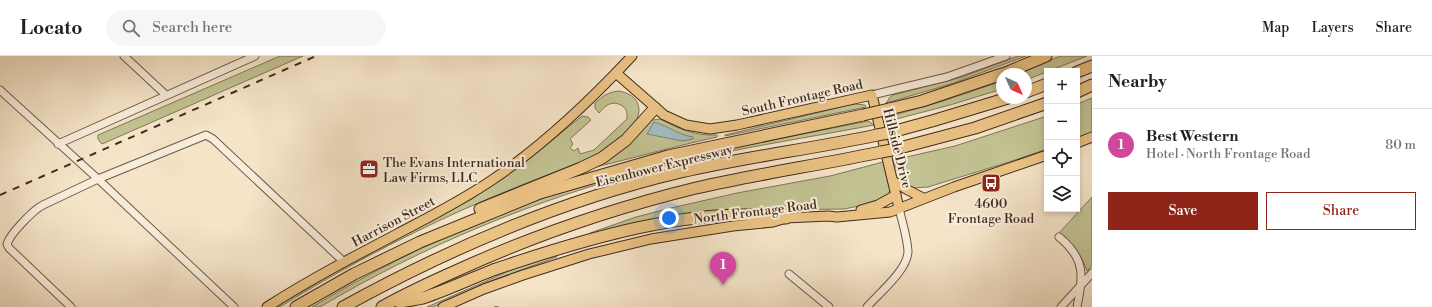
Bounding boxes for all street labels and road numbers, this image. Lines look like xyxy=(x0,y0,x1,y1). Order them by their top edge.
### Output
street label: South Frontage Road xyxy=(740,76,865,120)
street label: Hillside Drive xyxy=(879,106,915,190)
street label: Eisenhower Expressway xyxy=(594,141,735,191)
street label: Harrison Street xyxy=(349,193,438,250)
street label: North Frontage Road xyxy=(692,196,818,228)

